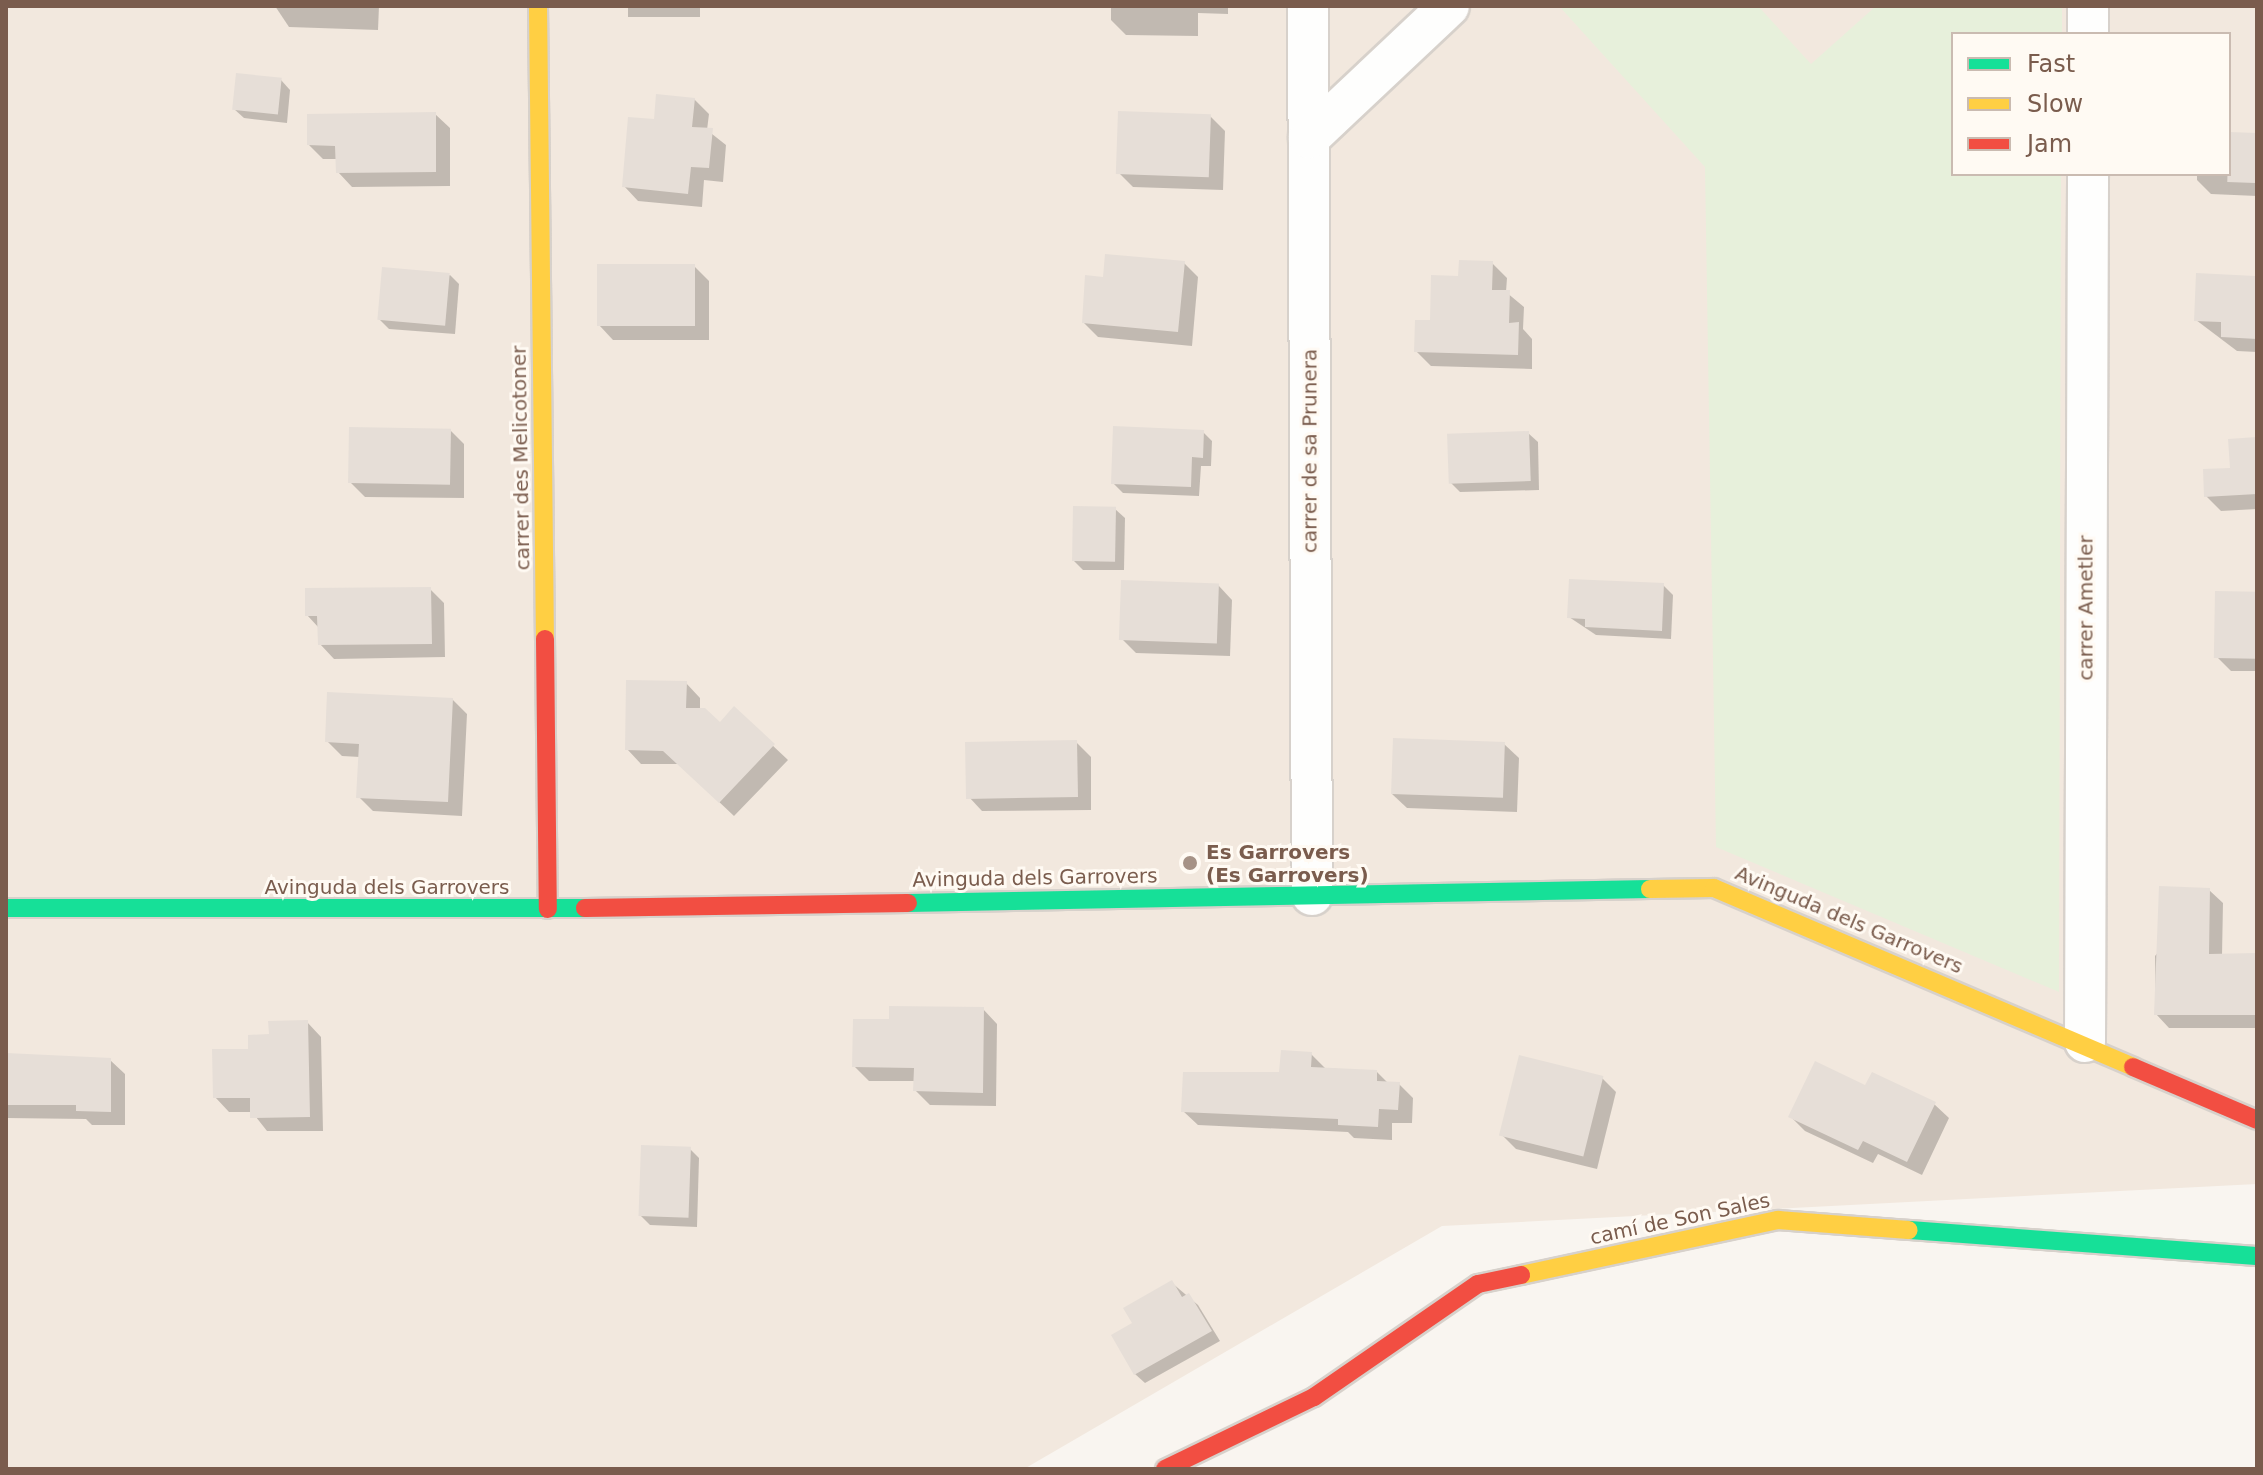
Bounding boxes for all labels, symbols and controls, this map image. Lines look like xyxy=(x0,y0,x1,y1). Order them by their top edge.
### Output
legend xyxy=(1951,32,2231,176)
text: Fast xyxy=(2027,50,2075,78)
text: Slow xyxy=(2027,90,2083,118)
text: Jam xyxy=(2027,130,2072,158)
street label: carrer des Melicotoner xyxy=(507,345,535,571)
street label: carrer de sa Prunera xyxy=(1298,349,1322,553)
street label: carrer Ametler xyxy=(2074,535,2098,681)
place label: Es Garrovers (Es Garrovers) xyxy=(1206,840,1369,887)
marker: Es Garrovers (Es Garrovers) xyxy=(1181,854,1199,872)
street label: Avinguda dels Garrovers xyxy=(1732,861,1966,979)
street label: Avinguda dels Garrovers xyxy=(912,864,1158,892)
street label: Avinguda dels Garrovers xyxy=(264,875,510,899)
street label: camí de Son Sales xyxy=(1588,1188,1772,1250)

